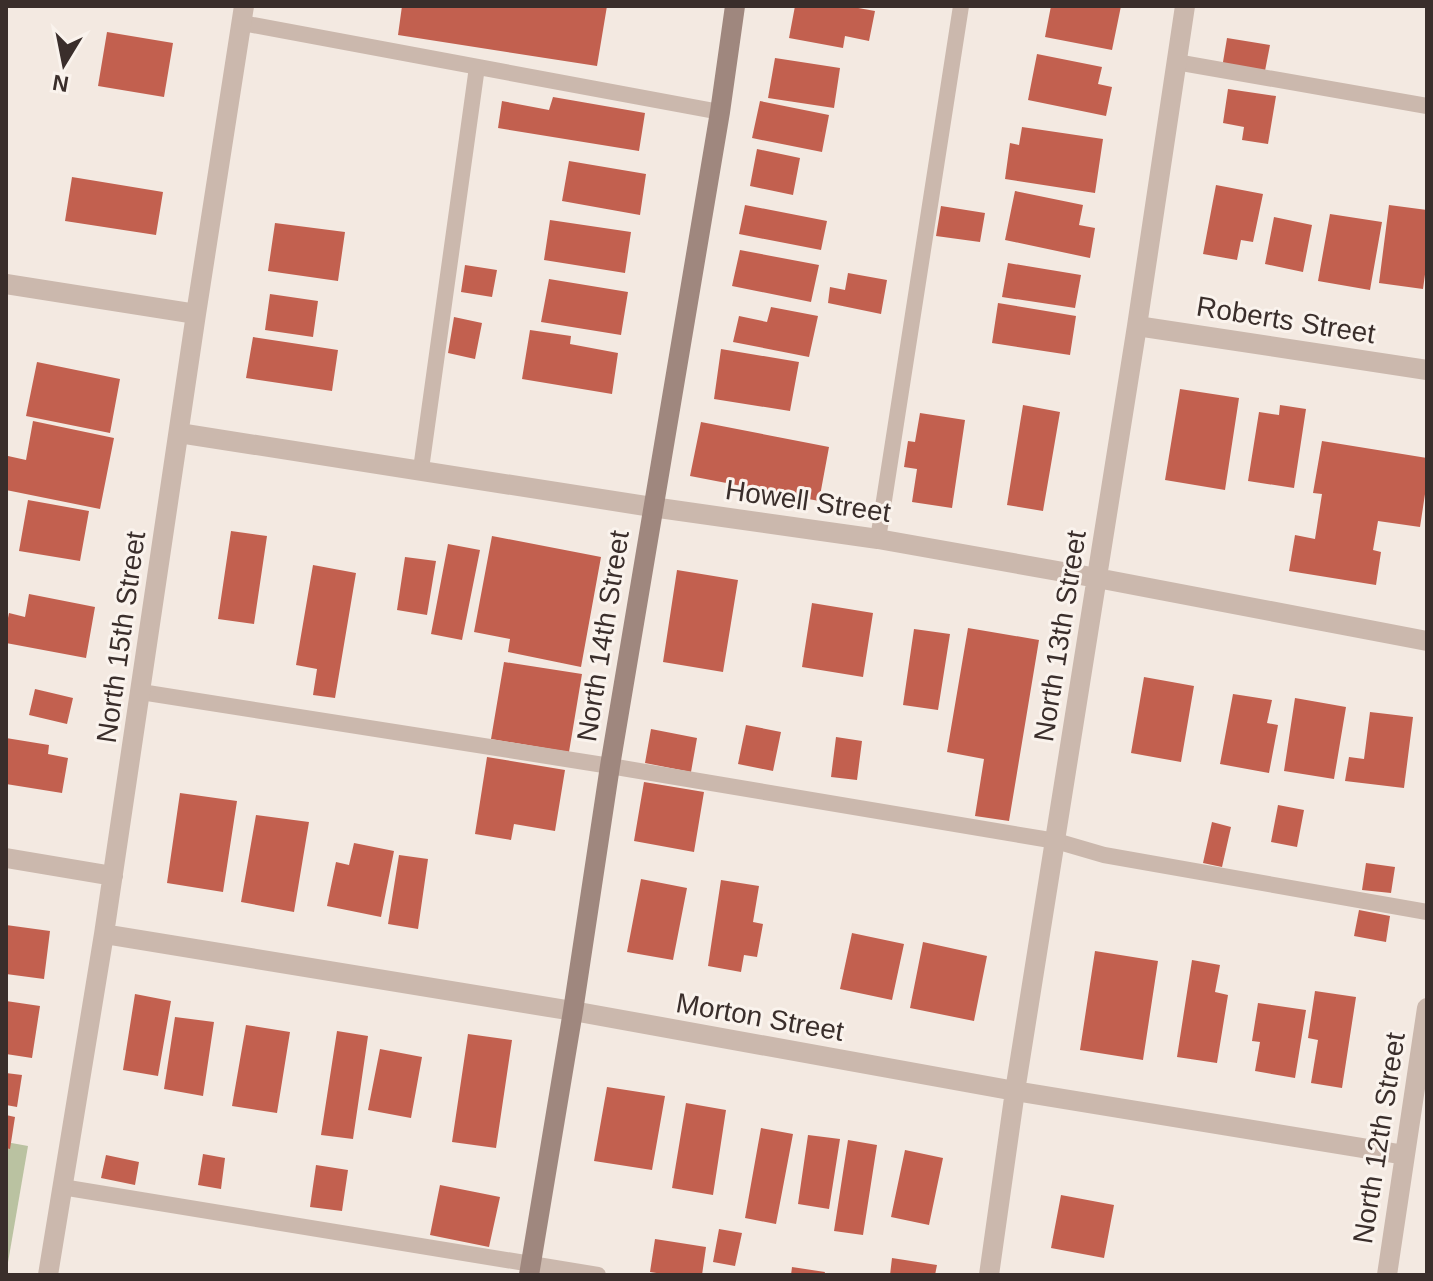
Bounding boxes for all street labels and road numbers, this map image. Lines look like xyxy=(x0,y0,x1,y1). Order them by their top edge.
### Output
street label: Roberts Street xyxy=(1194,291,1378,349)
street label: Howell Street xyxy=(723,474,893,528)
street label: North 14th Street xyxy=(571,528,635,744)
street label: North 13th Street xyxy=(1028,528,1092,744)
street label: North 15th Street xyxy=(91,529,151,745)
street label: Morton Street xyxy=(674,987,846,1047)
street label: North 12th Street xyxy=(1347,1030,1411,1246)

